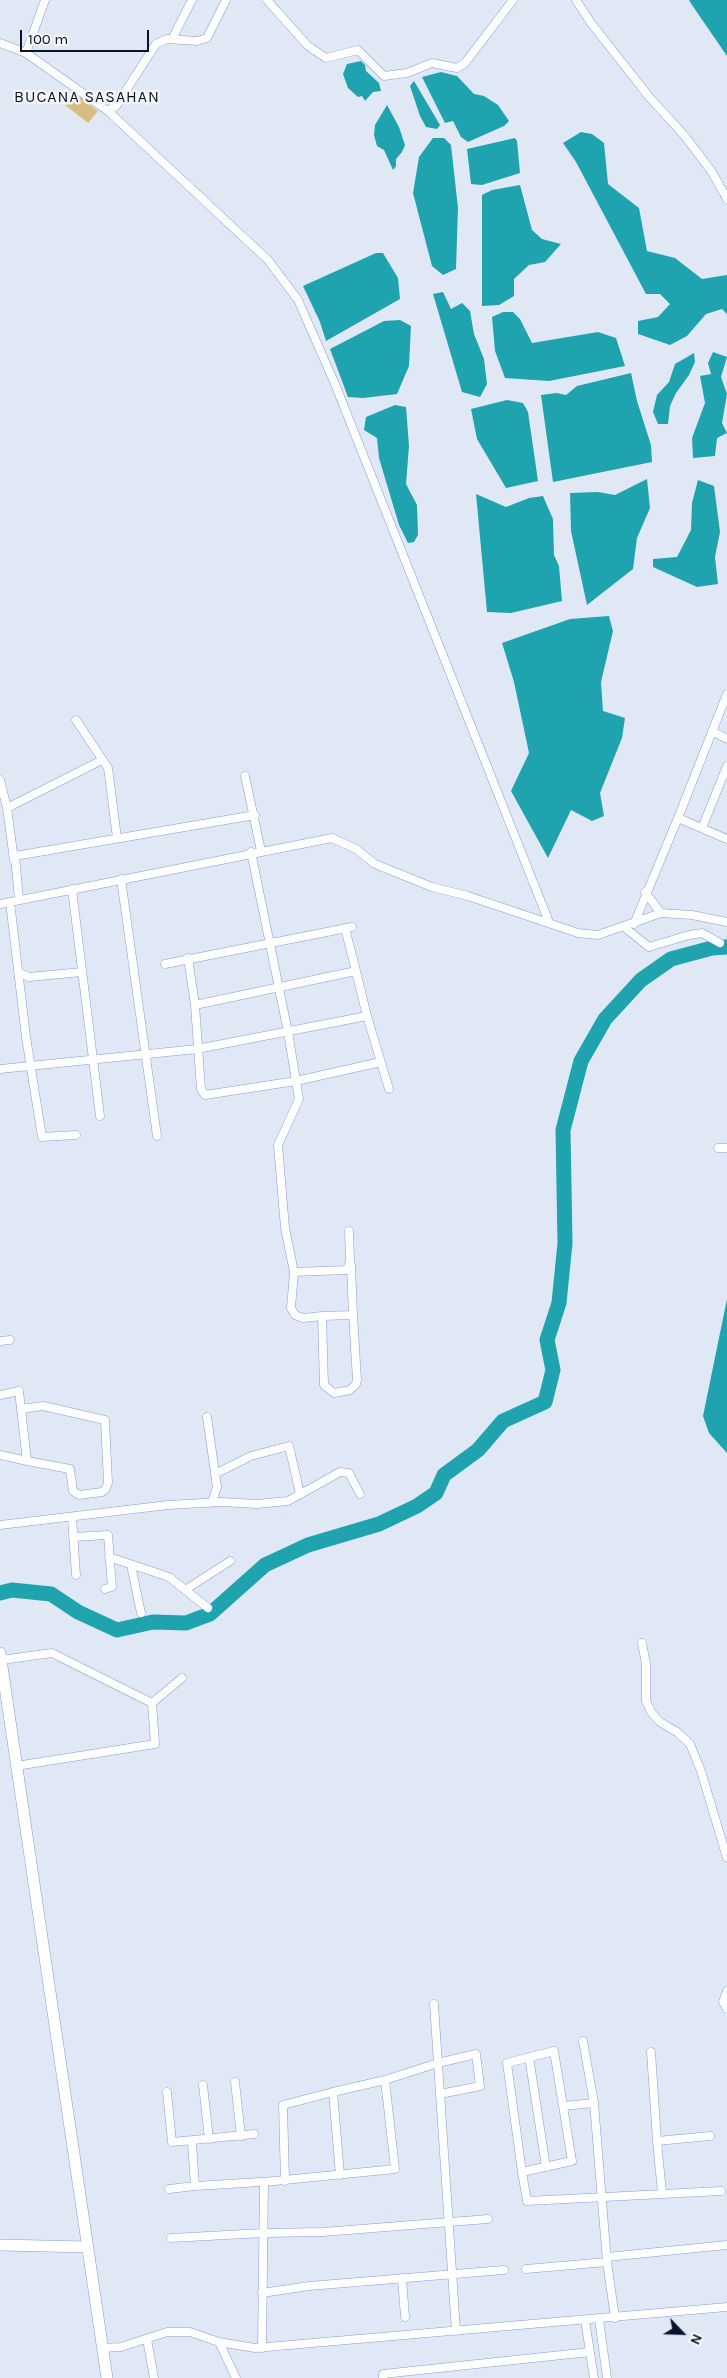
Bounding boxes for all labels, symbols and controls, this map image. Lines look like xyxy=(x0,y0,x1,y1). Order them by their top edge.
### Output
scale bar xyxy=(22,20,151,52)
text: 100 m xyxy=(28,30,68,48)
district label: BUCANA SASAHAN xyxy=(12,87,162,107)
north arrow xyxy=(657,2308,707,2358)
text: N xyxy=(686,2331,706,2347)

